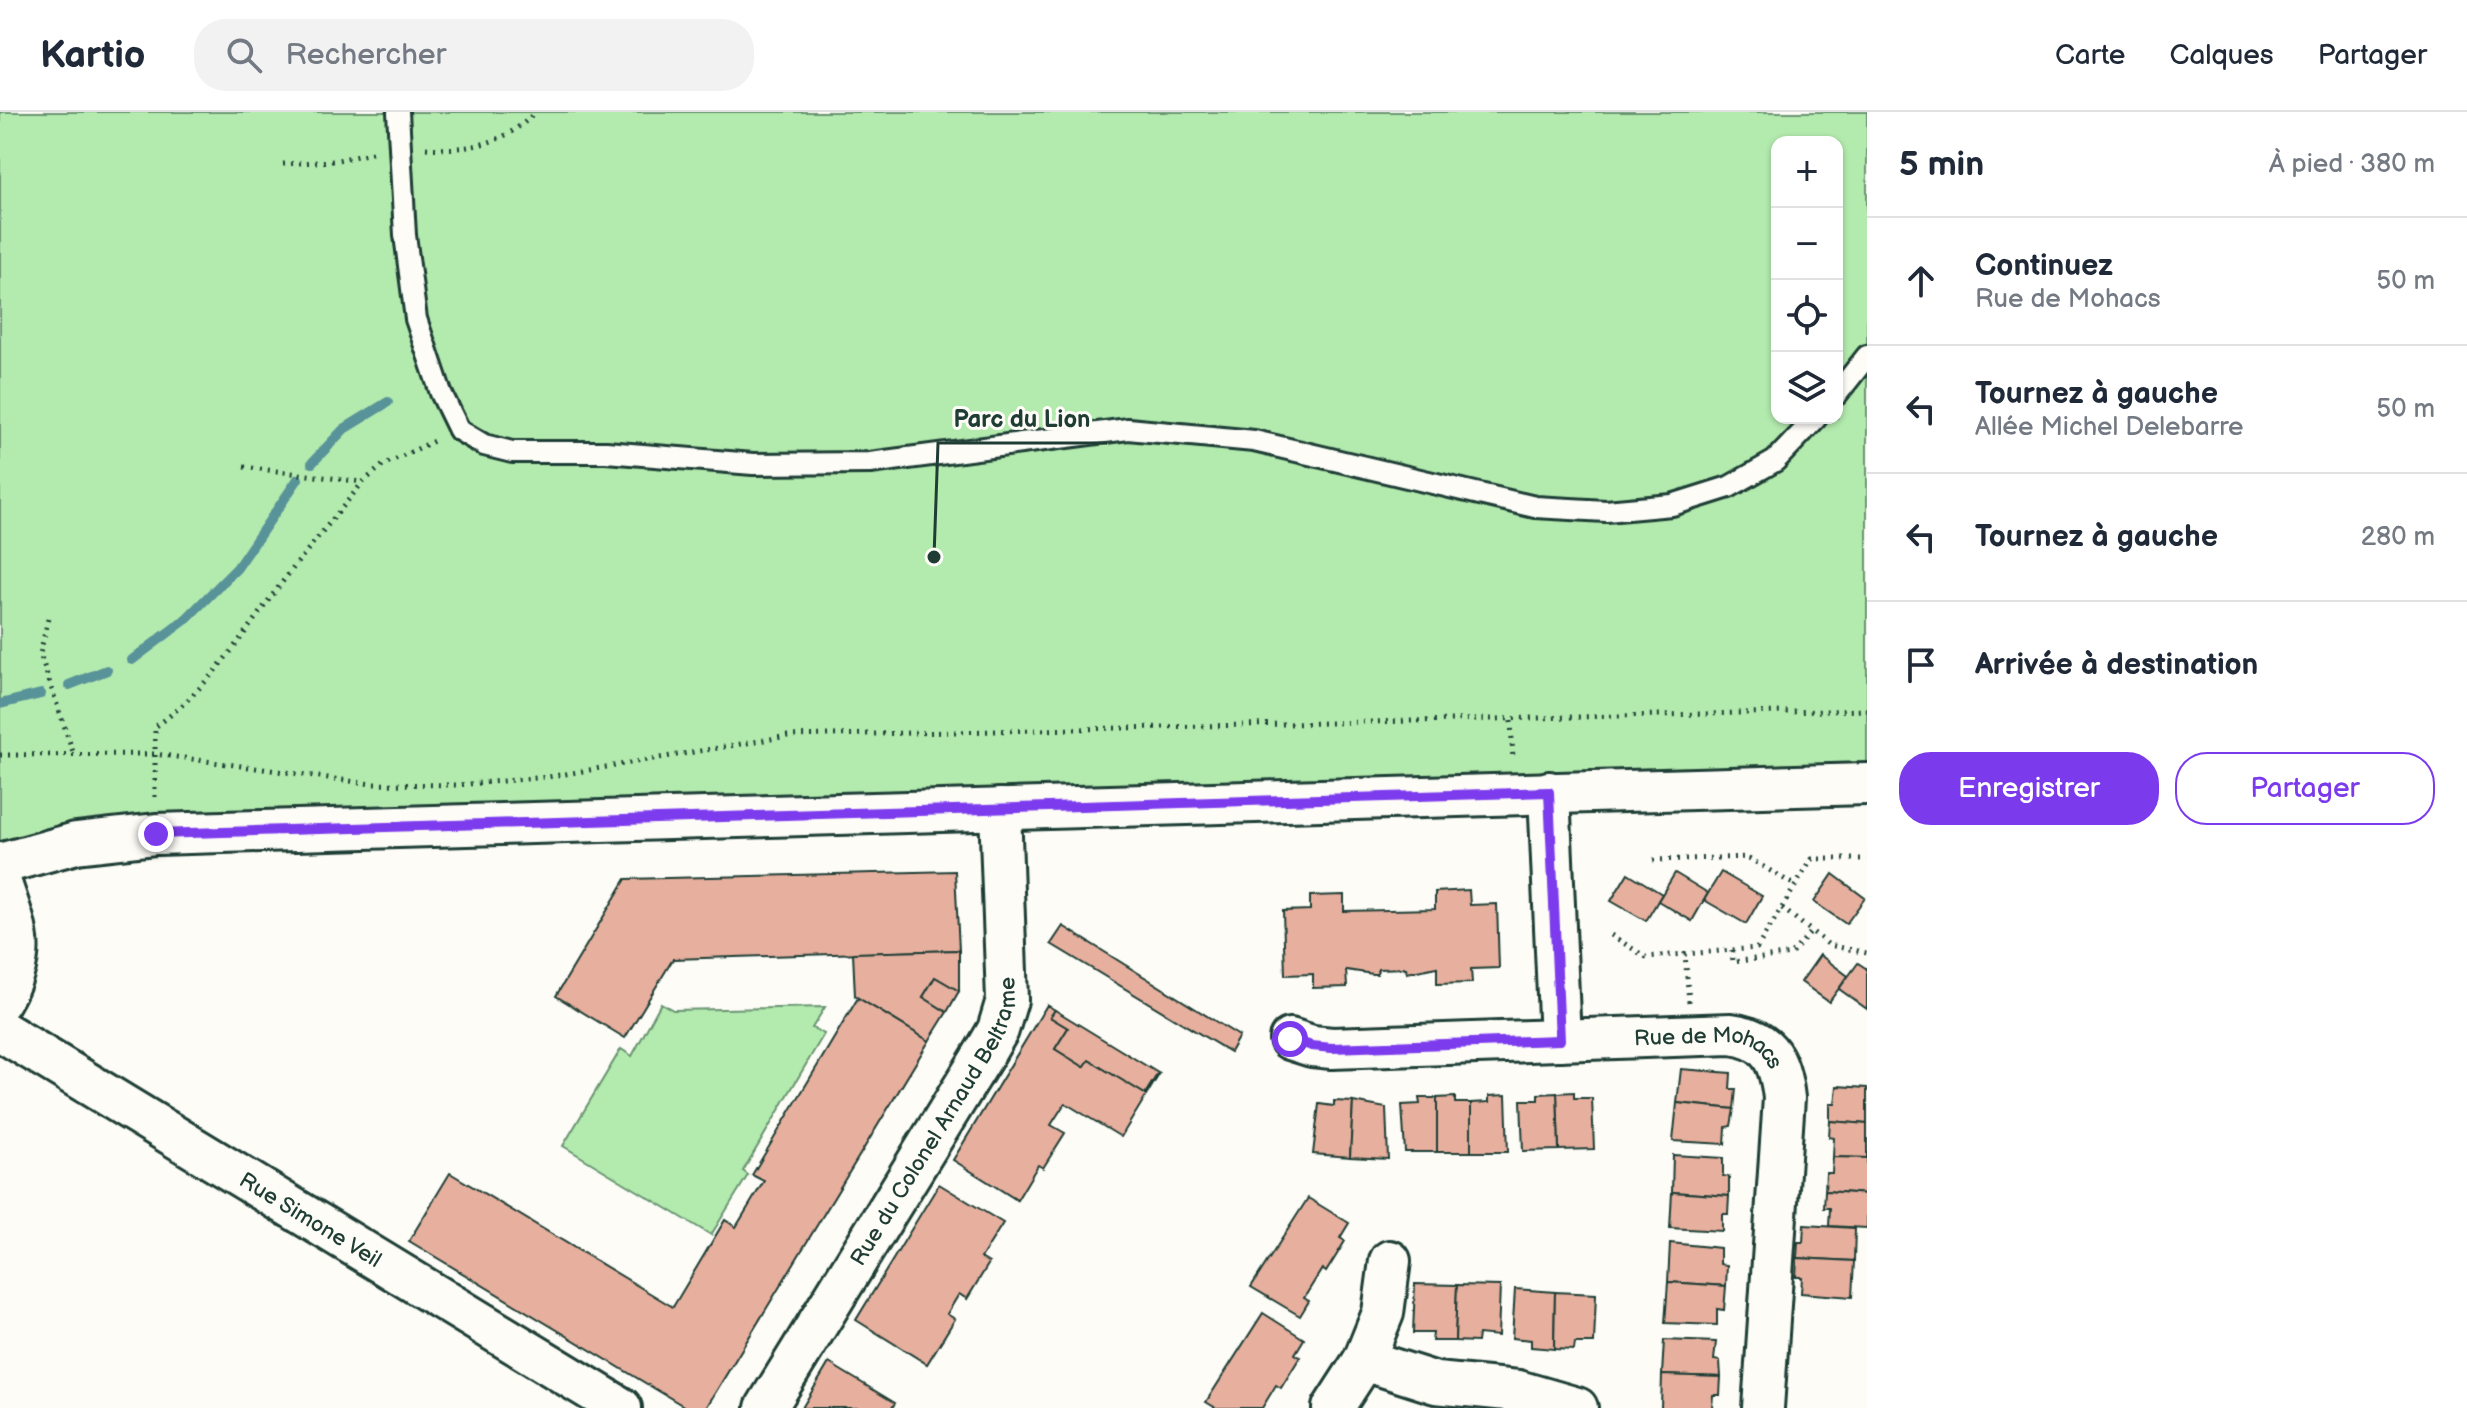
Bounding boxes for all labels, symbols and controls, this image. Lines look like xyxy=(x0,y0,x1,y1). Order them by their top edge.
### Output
search box xyxy=(194,19,754,91)
text: Kartio xyxy=(40,33,146,78)
icon: search xyxy=(222,33,266,77)
text: Rechercher xyxy=(286,37,446,73)
text: Carte xyxy=(2055,39,2125,72)
text: Calques xyxy=(2169,39,2274,72)
text: Partager xyxy=(2318,39,2427,72)
map controls xyxy=(1771,136,1843,424)
button: + xyxy=(1771,136,1843,208)
text: 5 min xyxy=(1899,144,1984,185)
text: À pied · 380 m xyxy=(2269,149,2435,180)
button: − xyxy=(1771,208,1843,280)
text: Continuez xyxy=(1975,248,2113,284)
icon: ahead xyxy=(1899,259,1943,303)
text: 50 m xyxy=(2376,266,2435,297)
button: locate xyxy=(1771,280,1843,352)
text: Rue de Mohacs xyxy=(1975,284,2161,315)
button: layers xyxy=(1771,352,1843,424)
text: Tournez à gauche xyxy=(1975,376,2218,412)
icon: left xyxy=(1899,387,1943,431)
text: 50 m xyxy=(2376,394,2435,425)
callout: Parc du Lion xyxy=(938,395,1107,443)
text: Parc du Lion xyxy=(953,405,1091,434)
text: Allée Michel Delebarre xyxy=(1975,412,2243,443)
icon: left xyxy=(1899,515,1943,559)
text: Tournez à gauche xyxy=(1975,519,2218,555)
text: 280 m xyxy=(2361,522,2435,553)
icon: arrive xyxy=(1899,643,1943,687)
text: Arrivée à destination xyxy=(1975,647,2258,683)
button: Enregistrer xyxy=(1899,752,2159,825)
button: Partager xyxy=(2175,752,2435,825)
route end xyxy=(138,816,174,852)
street label: Rue du Colonel Arnaud Beltrame xyxy=(845,976,1022,1271)
route start xyxy=(1272,1021,1308,1057)
street label: Rue de Mohacs xyxy=(1634,1022,1788,1074)
street label: Rue Simone Veil xyxy=(234,1167,386,1274)

